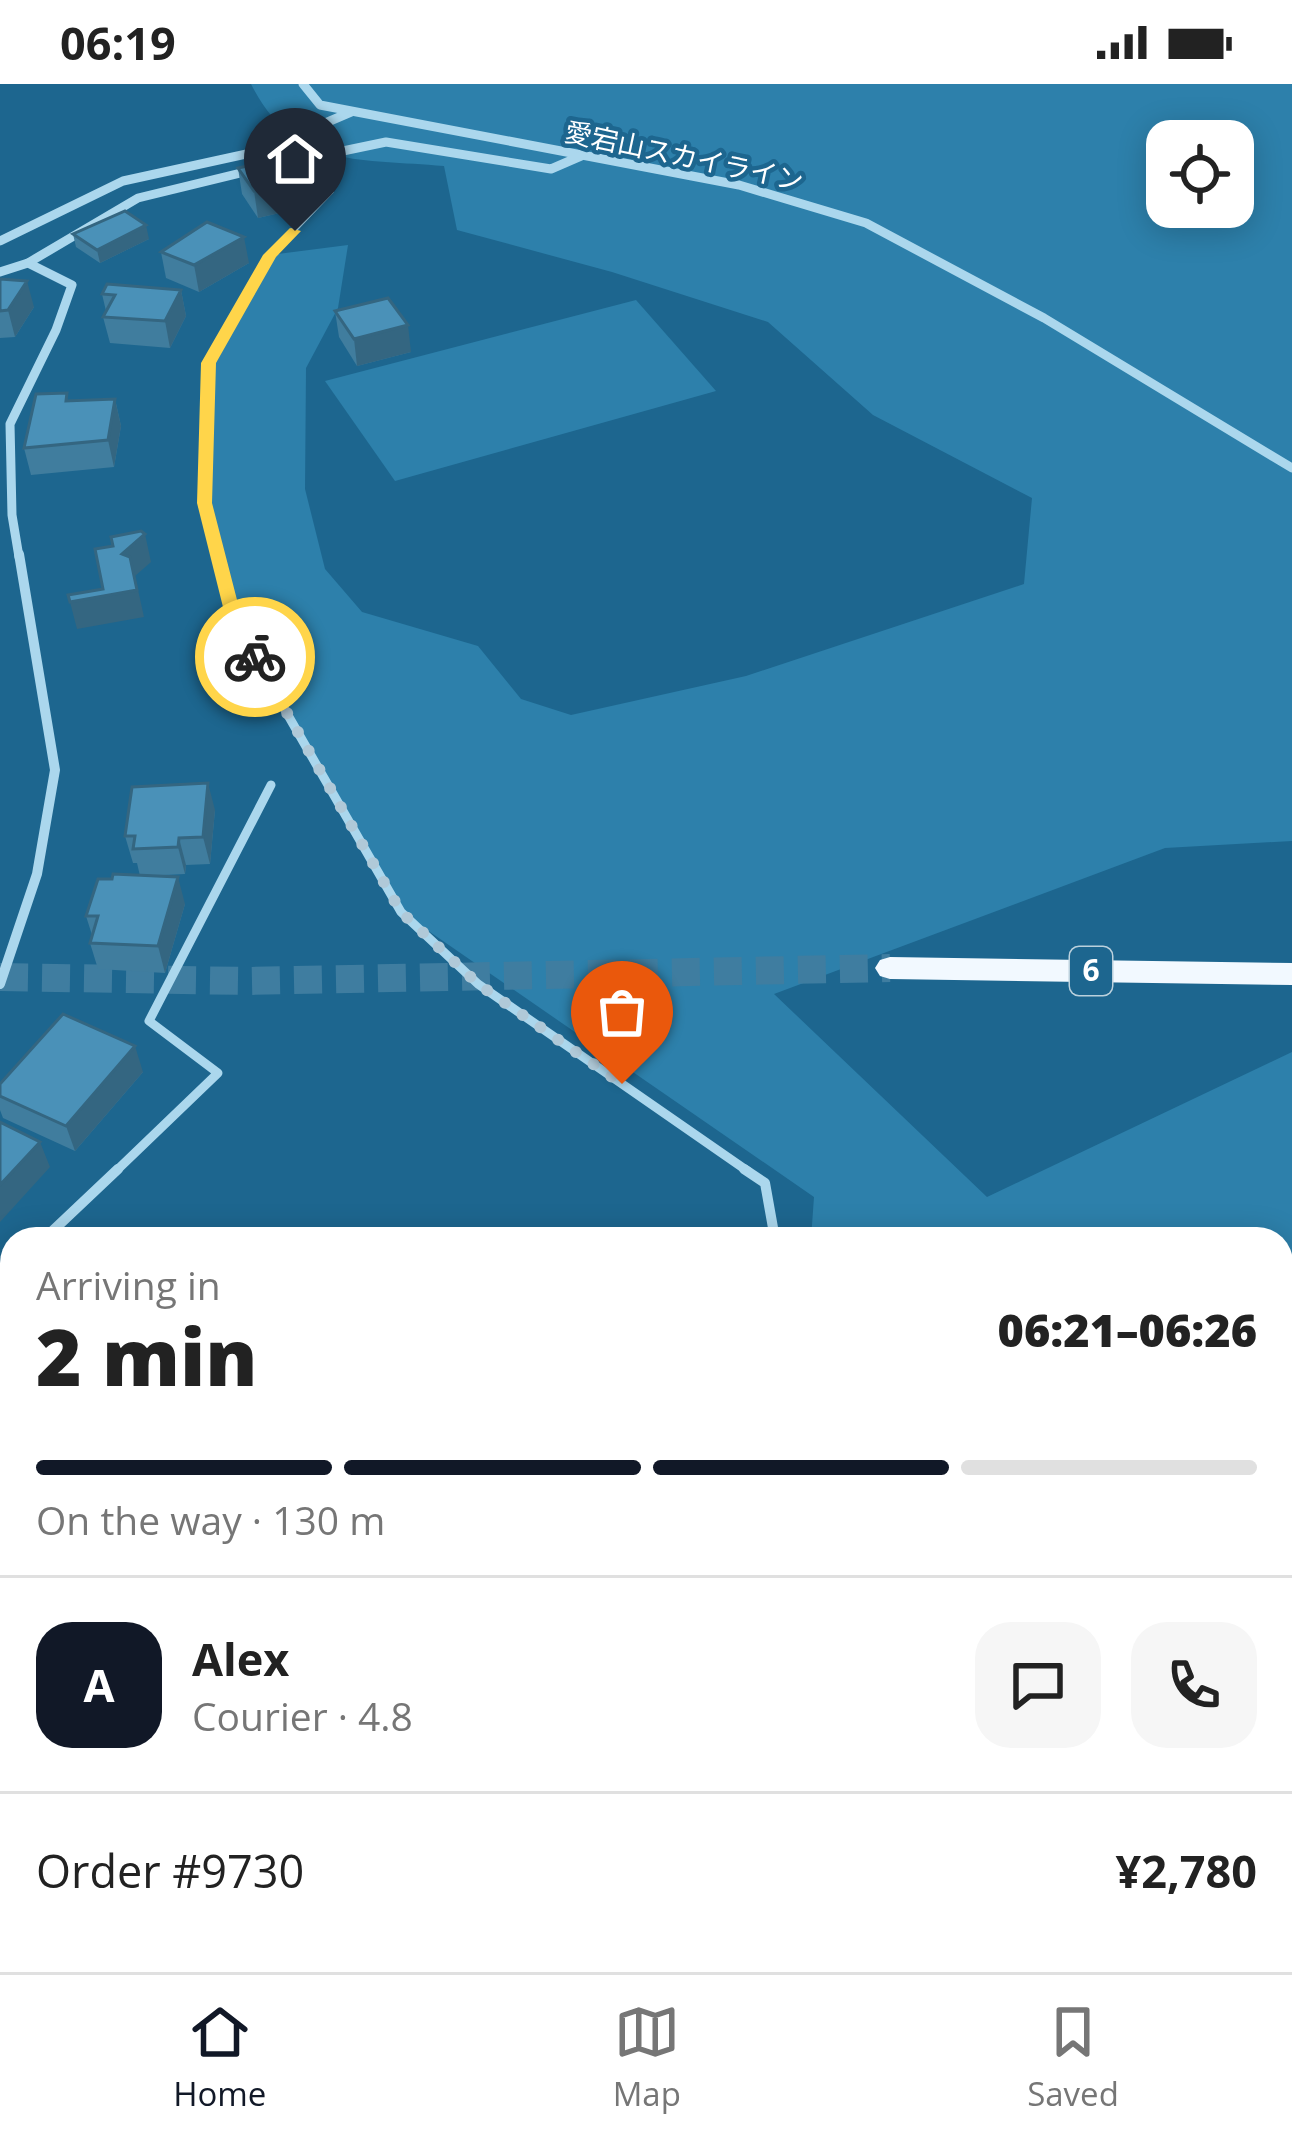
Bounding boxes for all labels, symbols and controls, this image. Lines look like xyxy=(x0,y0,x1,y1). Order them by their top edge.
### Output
text: 06:19 xyxy=(60,12,176,73)
pin xyxy=(244,108,346,231)
street label: 愛宕山スカイライン xyxy=(562,112,807,199)
map controls xyxy=(1146,120,1254,228)
button: locate xyxy=(1146,120,1254,228)
icon: home xyxy=(262,126,328,192)
courier xyxy=(195,597,315,717)
icon: bike xyxy=(222,624,288,690)
road number: 6 xyxy=(1070,947,1112,995)
pin xyxy=(571,961,673,1084)
icon: bag xyxy=(589,979,655,1045)
text: Arriving in xyxy=(36,1258,221,1311)
text: 06:21–06:26 xyxy=(998,1299,1257,1360)
text: 2 min xyxy=(36,1303,258,1409)
text: On the way · 130 m xyxy=(36,1493,385,1546)
button: chat xyxy=(975,1622,1101,1748)
button: phone xyxy=(1131,1622,1257,1748)
text: Alex xyxy=(192,1628,289,1689)
text: A xyxy=(83,1654,115,1715)
text: Courier · 4.8 xyxy=(192,1689,413,1742)
text: Order #9730 xyxy=(36,1840,304,1901)
text: ¥2,780 xyxy=(1116,1840,1257,1901)
tab: Home xyxy=(173,1999,266,2116)
tab: Map xyxy=(613,1999,681,2116)
tab: Saved xyxy=(1027,1999,1119,2116)

